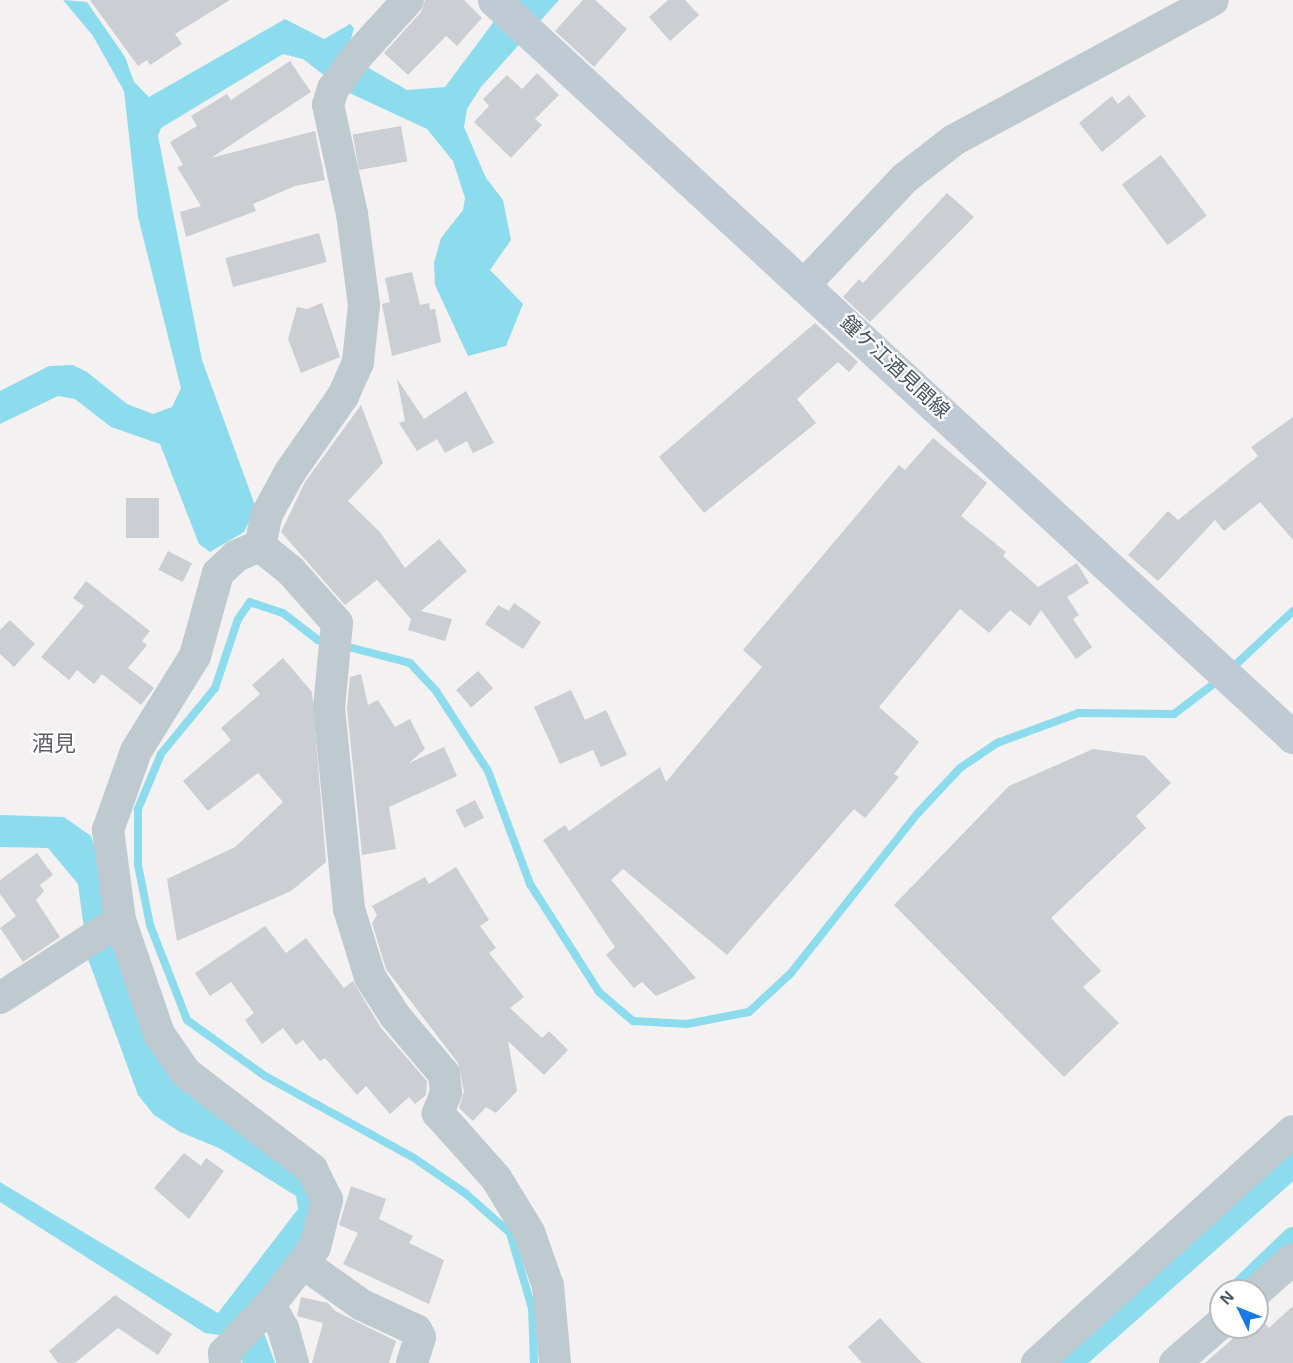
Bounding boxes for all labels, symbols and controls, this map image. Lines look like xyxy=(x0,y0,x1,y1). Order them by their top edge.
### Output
street label: 鐘ケ江酒見間線 xyxy=(836,310,954,424)
district label: 酒見 xyxy=(32,731,76,757)
north arrow xyxy=(1209,1279,1269,1339)
text: N xyxy=(1217,1288,1237,1308)

